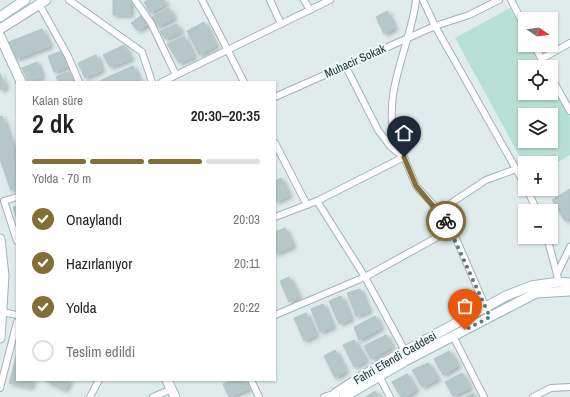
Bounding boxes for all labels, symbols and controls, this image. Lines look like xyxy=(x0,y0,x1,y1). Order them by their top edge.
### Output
north arrow xyxy=(518,12,558,52)
map controls xyxy=(518,12,558,244)
street label: Muhacir Sokak xyxy=(322,40,388,82)
button: locate xyxy=(518,60,558,100)
text: Kalan süre xyxy=(32,92,83,109)
text: 20:30–20:35 xyxy=(191,105,260,126)
text: 2 dk xyxy=(32,106,74,141)
button: layers xyxy=(518,108,558,148)
pin xyxy=(387,116,421,157)
icon: home xyxy=(393,122,415,144)
button: + xyxy=(518,156,558,196)
text: Yolda · 70 m xyxy=(32,170,91,187)
courier xyxy=(426,201,466,241)
button: − xyxy=(518,204,558,244)
icon: check xyxy=(32,208,54,230)
text: Onaylandı xyxy=(66,209,122,230)
icon: bike xyxy=(435,210,457,232)
text: 20:03 xyxy=(233,211,260,228)
icon: check xyxy=(32,252,54,274)
text: Hazırlanıyor xyxy=(66,253,132,274)
text: 20:11 xyxy=(234,255,260,272)
pin xyxy=(448,289,482,330)
icon: bag xyxy=(454,295,476,317)
icon: check xyxy=(32,296,54,318)
text: Yolda xyxy=(66,297,96,318)
text: 20:22 xyxy=(233,299,260,316)
street label: Fahri Efendi Caddesi xyxy=(351,328,439,388)
text: Teslim edildi xyxy=(66,341,135,362)

